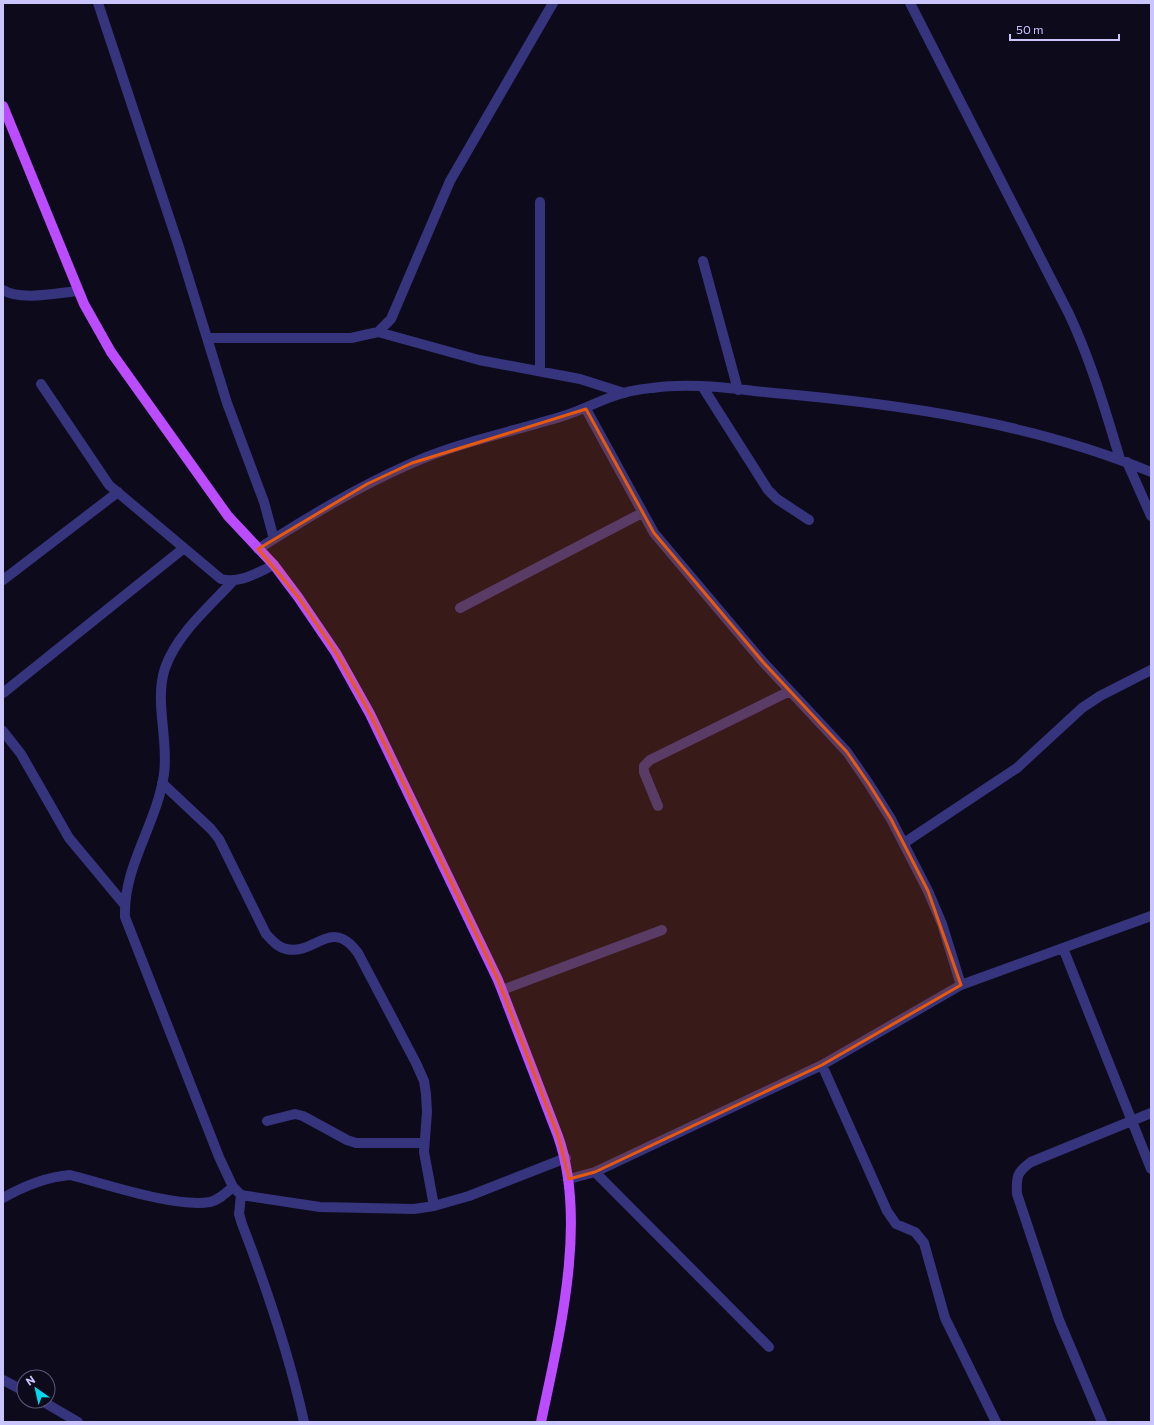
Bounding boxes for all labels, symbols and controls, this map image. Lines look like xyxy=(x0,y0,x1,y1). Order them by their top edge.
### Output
scale bar xyxy=(1010,16,1119,42)
text: 50 m xyxy=(1016,22,1044,36)
north arrow xyxy=(16,1369,56,1409)
text: N xyxy=(23,1373,37,1388)

